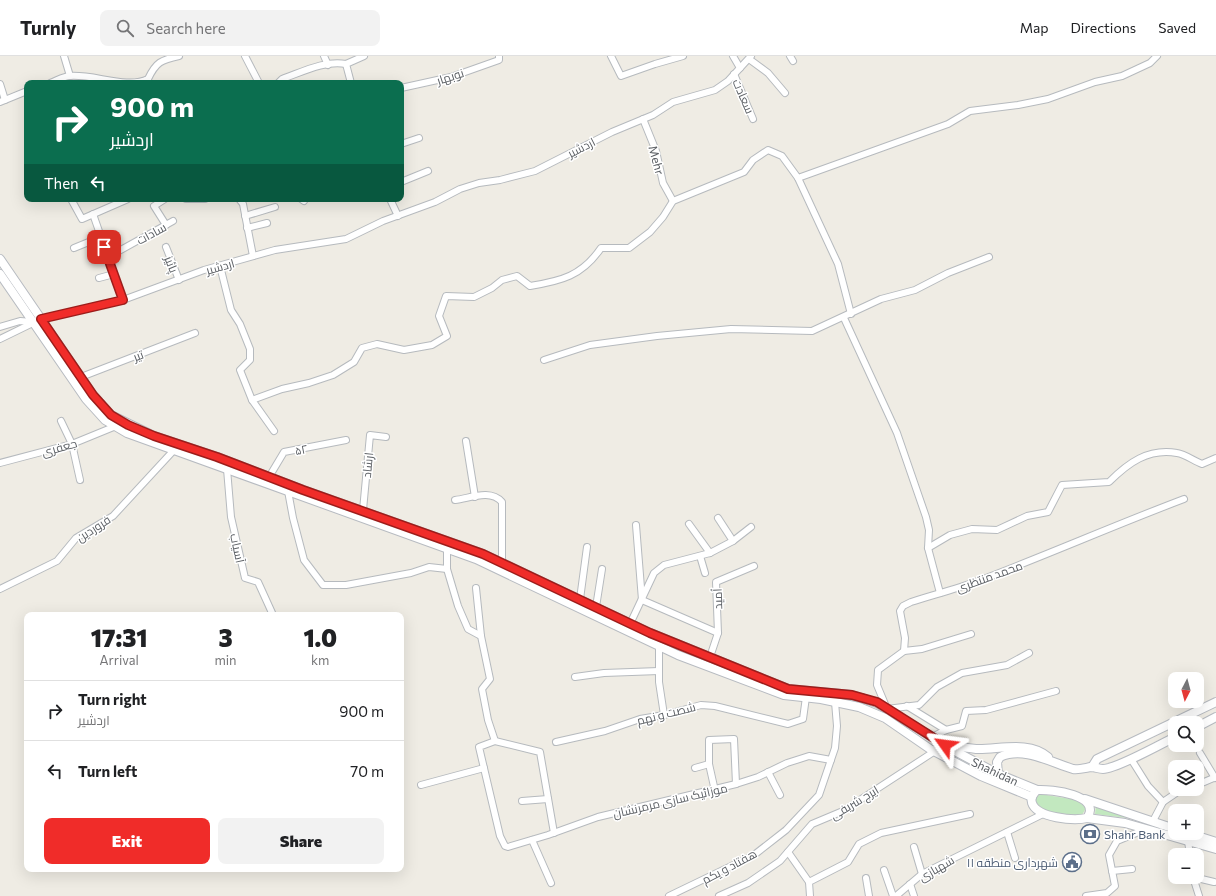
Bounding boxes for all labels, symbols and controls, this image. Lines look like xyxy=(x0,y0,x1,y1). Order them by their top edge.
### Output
search box xyxy=(100,10,380,46)
text: Turnly xyxy=(20,16,76,39)
icon: search xyxy=(114,17,136,39)
text: Search here xyxy=(146,19,226,37)
text: Map xyxy=(1020,19,1049,36)
text: Directions xyxy=(1071,19,1136,36)
text: Saved xyxy=(1158,19,1196,36)
street label: نوبهار xyxy=(434,65,466,88)
street label: سعادت xyxy=(730,77,758,116)
text: 900 m xyxy=(110,89,194,123)
icon: right xyxy=(44,96,96,148)
text: اردشیر xyxy=(110,128,154,150)
street label: اردشیر xyxy=(564,134,598,161)
street label: Mehr xyxy=(646,144,668,176)
icon: left xyxy=(87,172,109,194)
text: Then xyxy=(44,174,79,192)
street label: سادات xyxy=(134,219,168,247)
pin xyxy=(87,230,121,264)
icon: arrive xyxy=(93,236,115,258)
street label: پائیز xyxy=(159,253,182,276)
street label: اردشیر xyxy=(203,255,236,278)
street label: تیر xyxy=(130,346,146,365)
street label: جعفری xyxy=(40,435,79,460)
street label: ۵۲ xyxy=(293,441,309,457)
street label: ارشاد xyxy=(359,452,376,479)
street label: فروردین xyxy=(73,512,113,545)
street label: آسیاب xyxy=(227,532,248,565)
street label: محمد منتظری xyxy=(954,557,1025,595)
street label: اُمید xyxy=(710,588,725,610)
text: 17:31 xyxy=(91,623,148,652)
text: 3 xyxy=(218,623,233,652)
text: 1.0 xyxy=(303,623,337,652)
text: Arrival xyxy=(100,652,139,668)
text: min xyxy=(214,652,237,668)
text: km xyxy=(311,652,329,668)
north arrow xyxy=(1168,672,1204,708)
map controls xyxy=(1168,672,1204,884)
text: Turn right xyxy=(78,690,147,708)
street label: شصت و نهم xyxy=(635,699,697,729)
icon: right xyxy=(44,700,66,722)
text: 900 m xyxy=(339,702,384,720)
text: اردشیر xyxy=(78,712,110,728)
button: search xyxy=(1168,716,1204,752)
position arrow xyxy=(924,724,966,766)
street label: Shahidan xyxy=(969,754,1021,788)
icon: left xyxy=(44,760,66,782)
button: layers xyxy=(1168,760,1204,796)
text: Turn left xyxy=(78,762,137,780)
text: 70 m xyxy=(350,762,384,780)
street label: موزائیک سازی مرمرنشان xyxy=(611,780,729,821)
street label: ایرج شریفی xyxy=(827,782,882,824)
button: + xyxy=(1168,804,1204,840)
button: Exit xyxy=(44,818,210,864)
button: Share xyxy=(218,818,384,864)
bank icon: Shahr Bank xyxy=(1079,823,1101,845)
place label: Shahr Bank xyxy=(1104,827,1166,841)
street label: هفتاد و یکم xyxy=(699,846,760,888)
button: − xyxy=(1168,848,1204,884)
public building icon: شهرداری منطقه ۱۱ xyxy=(1061,851,1083,873)
street label: شهبازی xyxy=(916,852,957,885)
place label: شهرداری منطقه ۱۱ xyxy=(967,855,1058,870)

